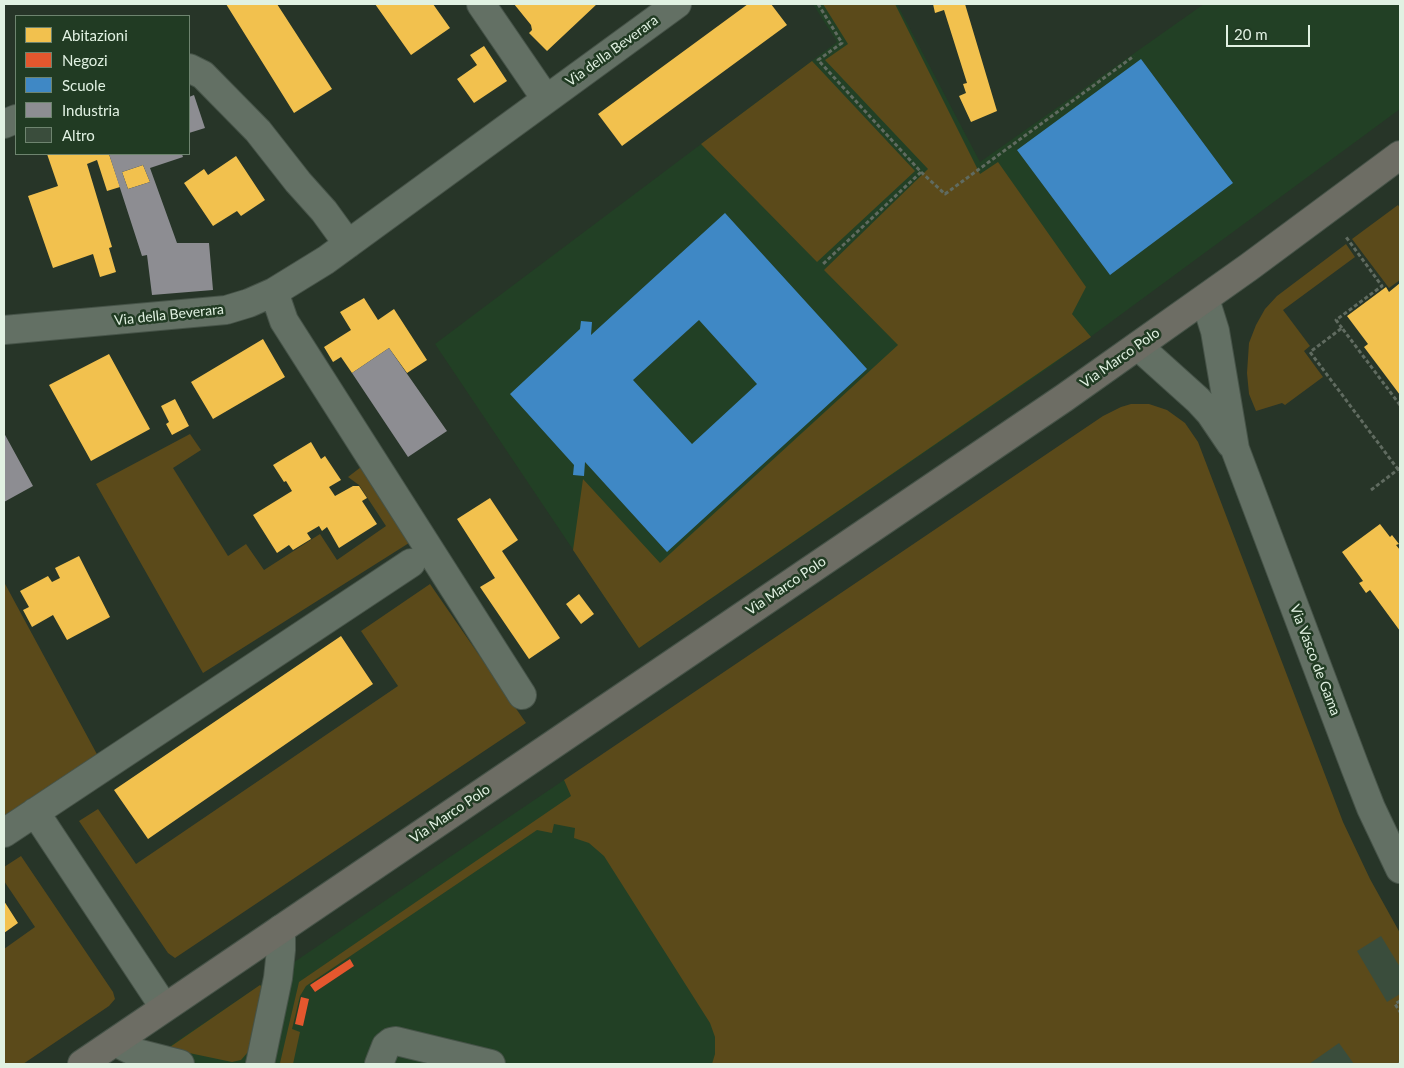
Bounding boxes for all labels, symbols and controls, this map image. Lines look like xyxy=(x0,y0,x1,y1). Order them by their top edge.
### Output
street label: Via della Beverara xyxy=(562,12,662,90)
legend xyxy=(15,15,190,155)
scale bar xyxy=(1229,15,1313,47)
text: 20 m xyxy=(1234,25,1268,43)
text: Abitazioni xyxy=(62,26,128,44)
text: Negozi xyxy=(62,51,108,69)
text: Scuole xyxy=(62,76,106,94)
text: Industria xyxy=(62,101,120,119)
text: Altro xyxy=(62,126,95,144)
street label: Via della Beverara xyxy=(113,301,225,329)
street label: Via Marco Polo xyxy=(1077,324,1163,392)
street label: Via Marco Polo xyxy=(743,553,829,619)
street label: Via Vasco de Gama xyxy=(1286,602,1344,718)
street label: Via Marco Polo xyxy=(407,781,493,847)

